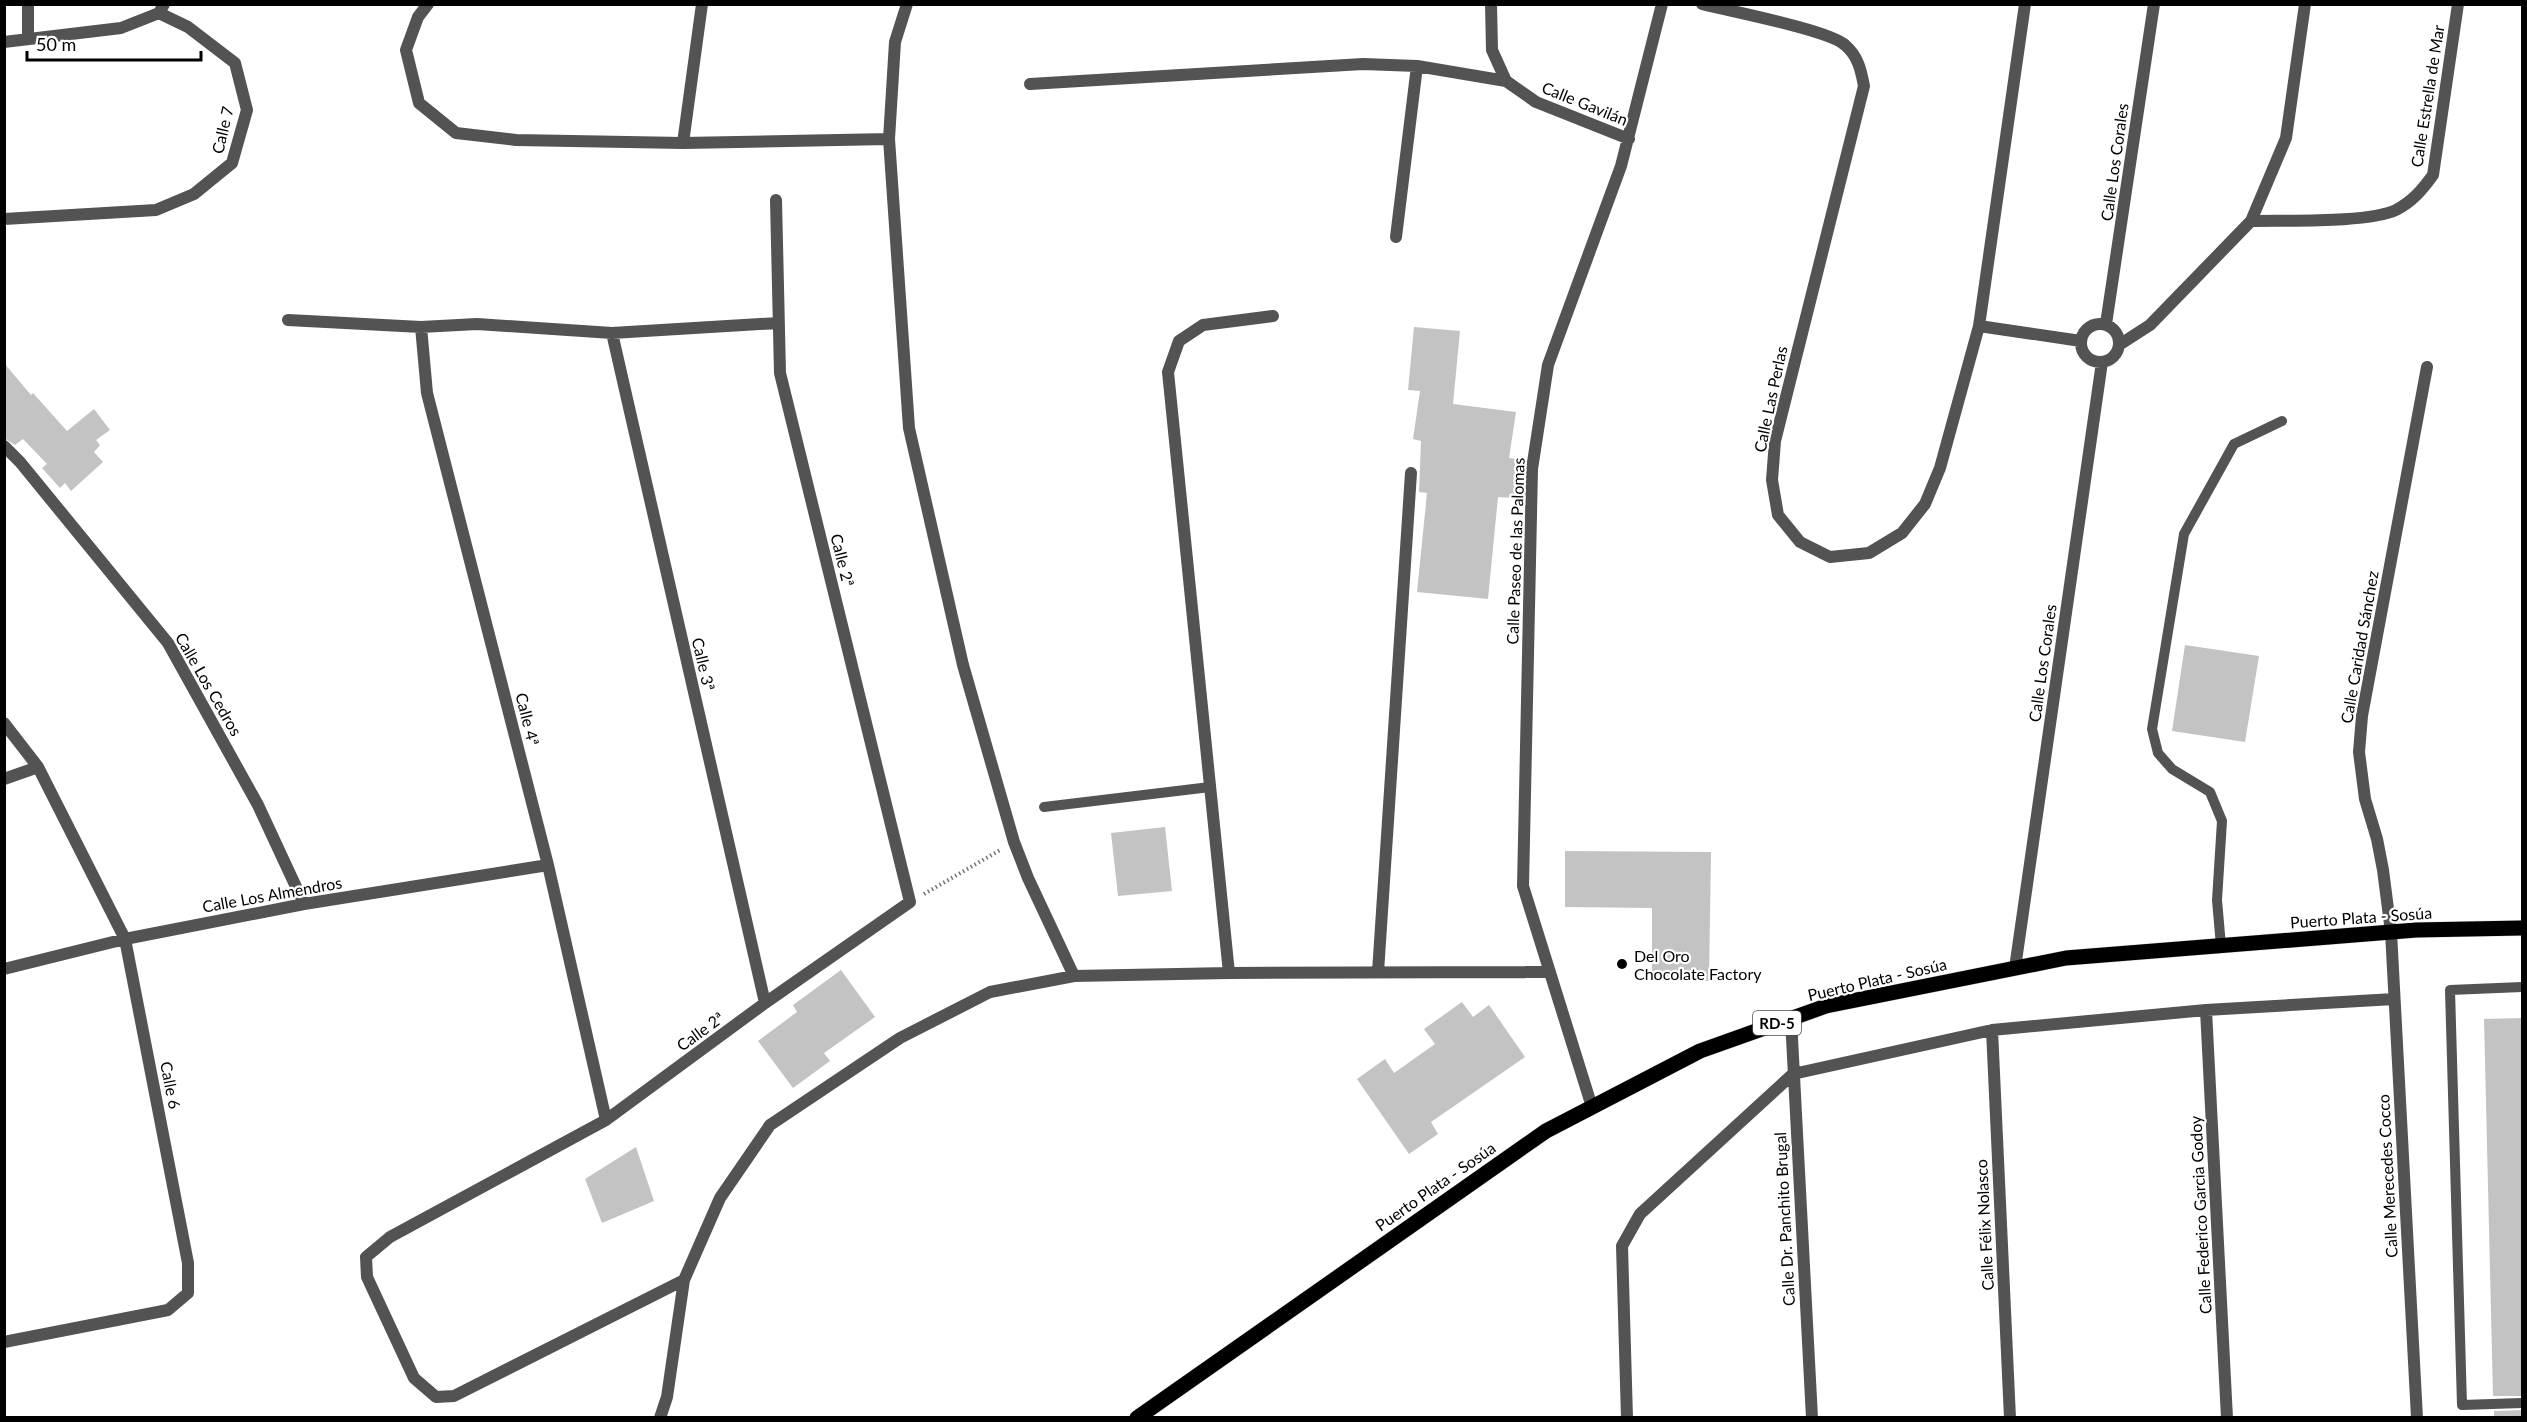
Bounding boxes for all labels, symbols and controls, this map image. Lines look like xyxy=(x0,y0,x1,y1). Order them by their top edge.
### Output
street label: Calle Estrella de Mar xyxy=(2406,23,2448,169)
scale bar xyxy=(27,24,201,62)
text: 50 m xyxy=(36,33,76,55)
street label: Calle Gavilán xyxy=(1539,77,1631,129)
street label: Calle Los Corales xyxy=(2096,102,2132,222)
street label: Calle 7 xyxy=(207,104,237,156)
street label: Calle Las Perlas xyxy=(1749,344,1791,454)
street label: Calle Paseo de las Palomas xyxy=(1502,457,1528,645)
street label: Calle 2ª xyxy=(827,532,859,588)
street label: Calle Caridad Sánchez xyxy=(2336,569,2382,725)
street label: Calle Los Corales xyxy=(2024,603,2060,723)
street label: Calle Los Cedros xyxy=(172,629,246,739)
street label: Calle 3ª xyxy=(689,636,719,692)
street label: Calle 4ª xyxy=(512,691,544,747)
street label: Calle Los Almendros xyxy=(201,872,343,916)
street label: Puerto Plata - Sosúa xyxy=(2289,903,2433,931)
place label: Del Oro Chocolate Factory xyxy=(1634,946,1762,983)
street label: Puerto Plata - Sosúa xyxy=(1806,954,1948,1004)
marker: Del Oro Chocolate Factory xyxy=(1615,957,1629,971)
street label: Calle 2ª xyxy=(673,1007,727,1055)
road number: RD-5 xyxy=(1753,1011,1801,1035)
street label: Calle 6 xyxy=(157,1060,185,1110)
street label: Calle Merecedes Cocco xyxy=(2373,1094,2401,1258)
street label: Calle Federico Garcia Godoy xyxy=(2185,1115,2215,1315)
street label: Calle Dr. Panchito Brugal xyxy=(1770,1131,1798,1307)
street label: Puerto Plata - Sosúa xyxy=(1371,1137,1499,1235)
street label: Calle Félix Nolasco xyxy=(1971,1159,1997,1291)

